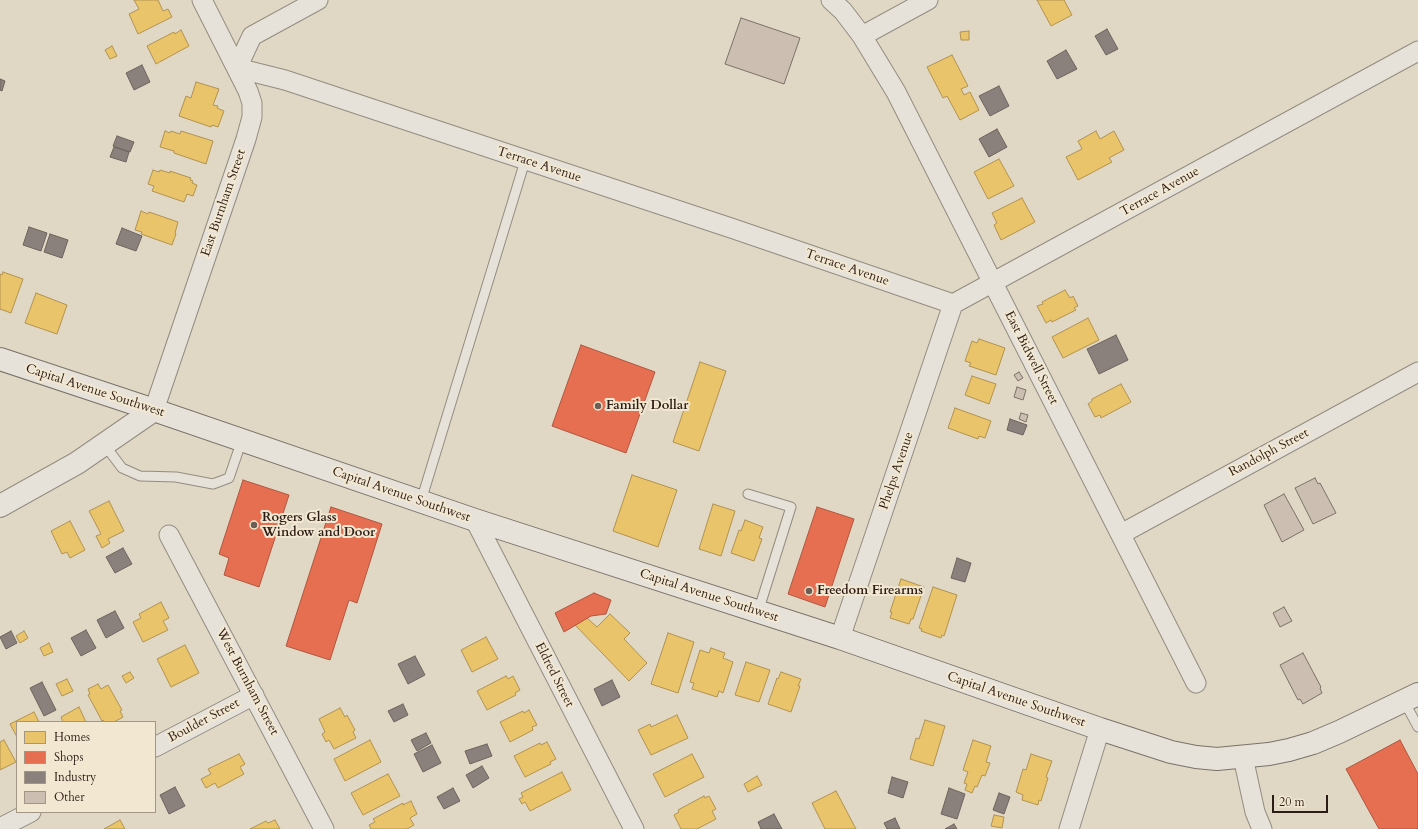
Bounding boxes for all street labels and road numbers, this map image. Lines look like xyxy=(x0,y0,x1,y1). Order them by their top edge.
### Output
street label: Terrace Avenue xyxy=(495,144,583,186)
street label: East Burnham Street xyxy=(198,147,250,259)
street label: Terrace Avenue xyxy=(1118,164,1202,220)
street label: Terrace Avenue xyxy=(803,246,891,290)
street label: East Bidwell Street xyxy=(1001,309,1061,407)
street label: Capital Avenue Southwest xyxy=(24,361,166,421)
street label: Randolph Street xyxy=(1226,425,1312,481)
street label: Phelps Avenue xyxy=(876,430,918,512)
street label: Capital Avenue Southwest xyxy=(330,464,472,526)
street label: Capital Avenue Southwest xyxy=(638,566,780,626)
street label: West Burnham Street xyxy=(212,626,282,738)
street label: Eldred Street xyxy=(531,640,577,710)
street label: Capital Avenue Southwest xyxy=(945,669,1087,731)
street label: Boulder Street xyxy=(166,696,242,746)

